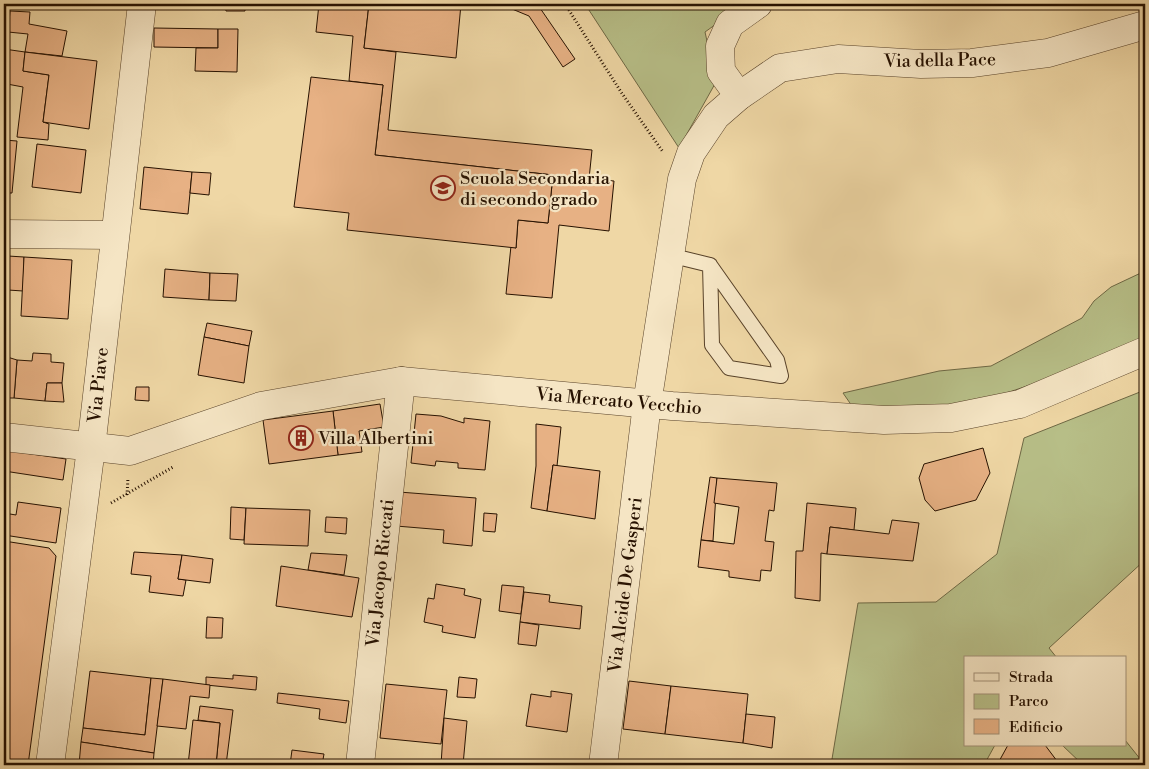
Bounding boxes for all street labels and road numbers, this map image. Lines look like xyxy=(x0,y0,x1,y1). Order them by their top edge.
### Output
street label: Via della Pace xyxy=(883,48,996,73)
street label: Via Piave xyxy=(83,346,114,425)
street label: Via Mercato Vecchio xyxy=(534,383,703,420)
street label: Via Alcide De Gasperi xyxy=(603,496,648,675)
street label: Via Jacopo Riccati xyxy=(361,498,400,649)

